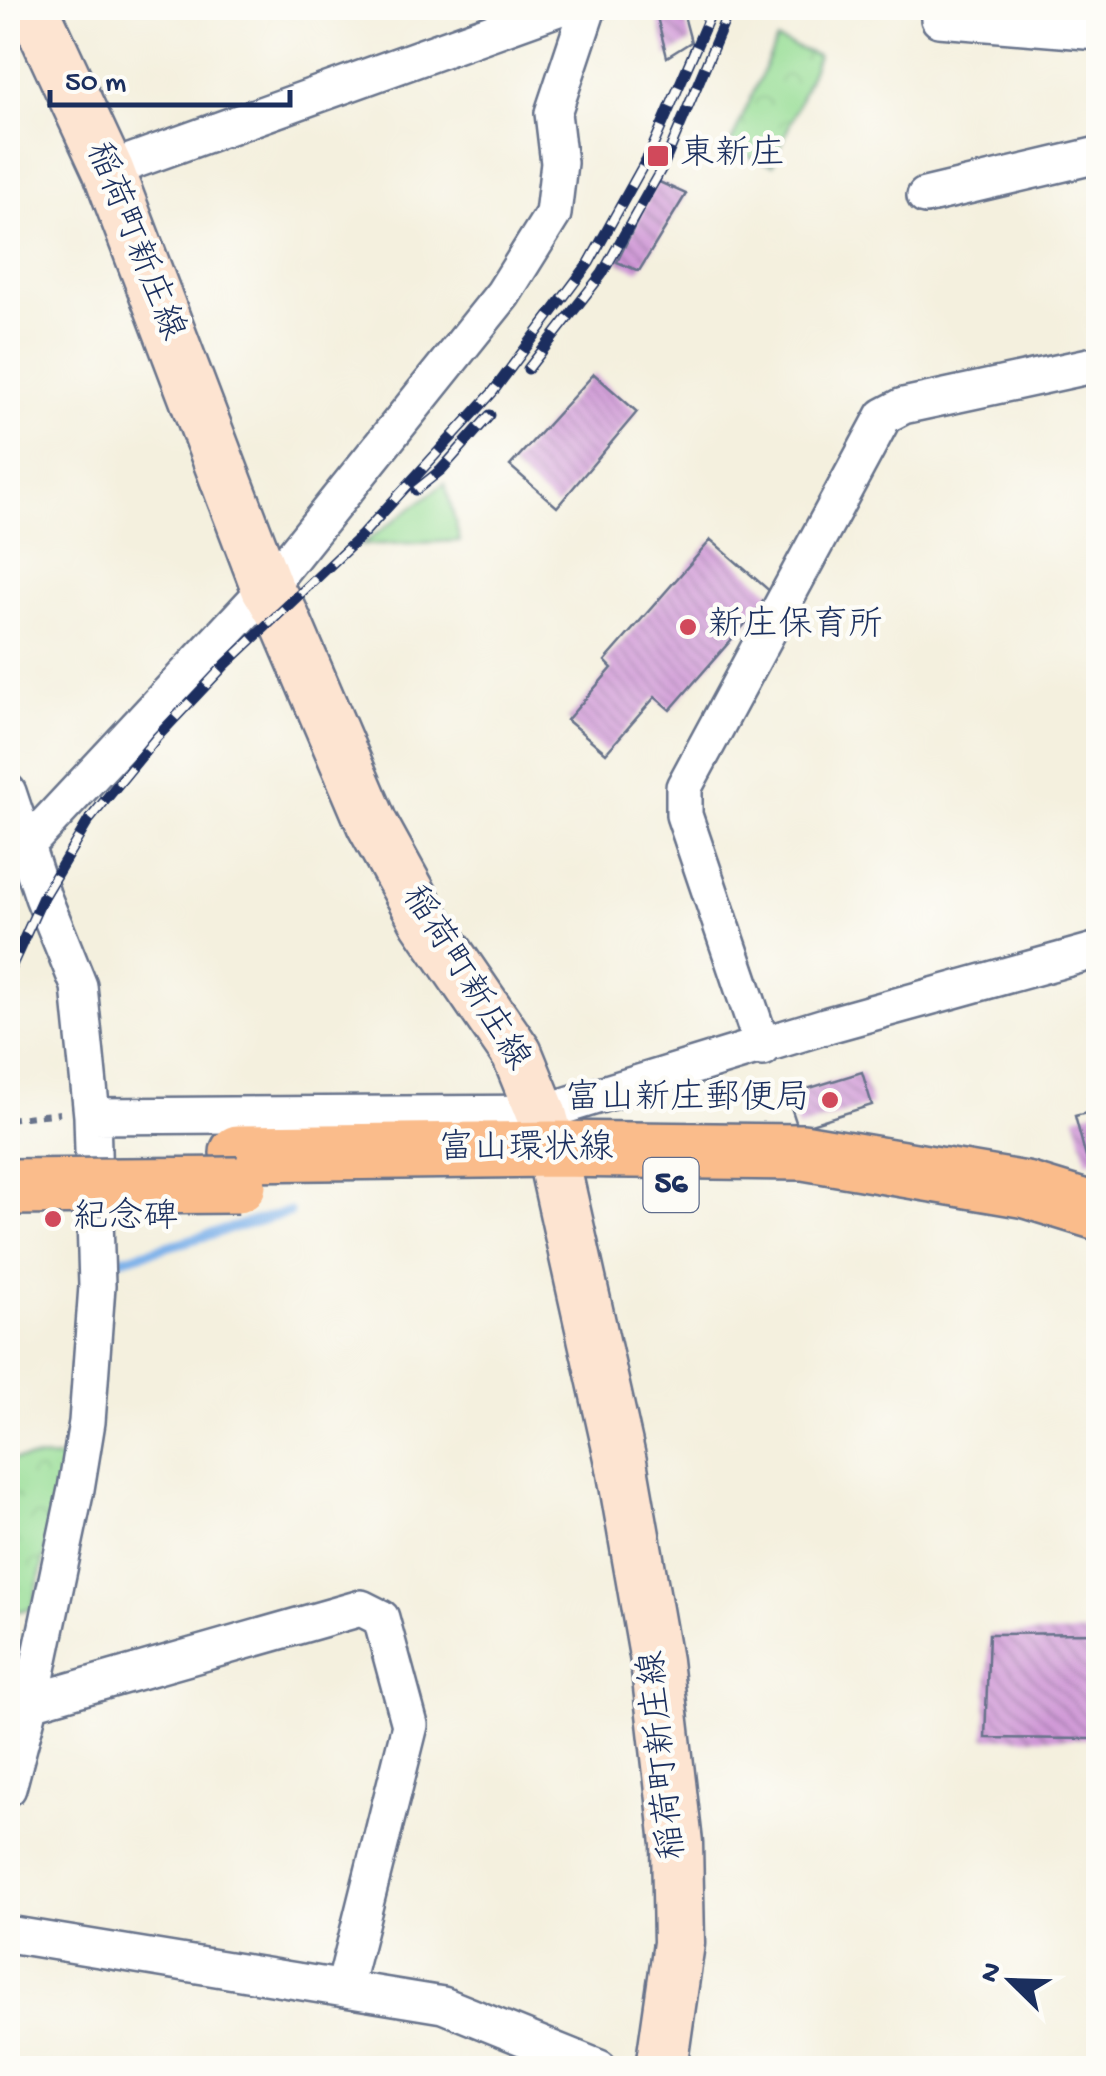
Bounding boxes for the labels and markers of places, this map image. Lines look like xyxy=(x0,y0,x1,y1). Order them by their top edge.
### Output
place label: 東新庄 xyxy=(680,134,785,177)
marker: 東新庄 xyxy=(645,143,671,169)
place label: 新庄保育所 xyxy=(708,605,883,648)
marker: 新庄保育所 xyxy=(677,616,699,638)
place label: 富山新庄郵便局 xyxy=(565,1078,810,1121)
marker: 富山新庄郵便局 xyxy=(819,1089,841,1111)
place label: 紀念碑 xyxy=(73,1196,178,1240)
marker: 紀念碑 xyxy=(42,1208,64,1230)

